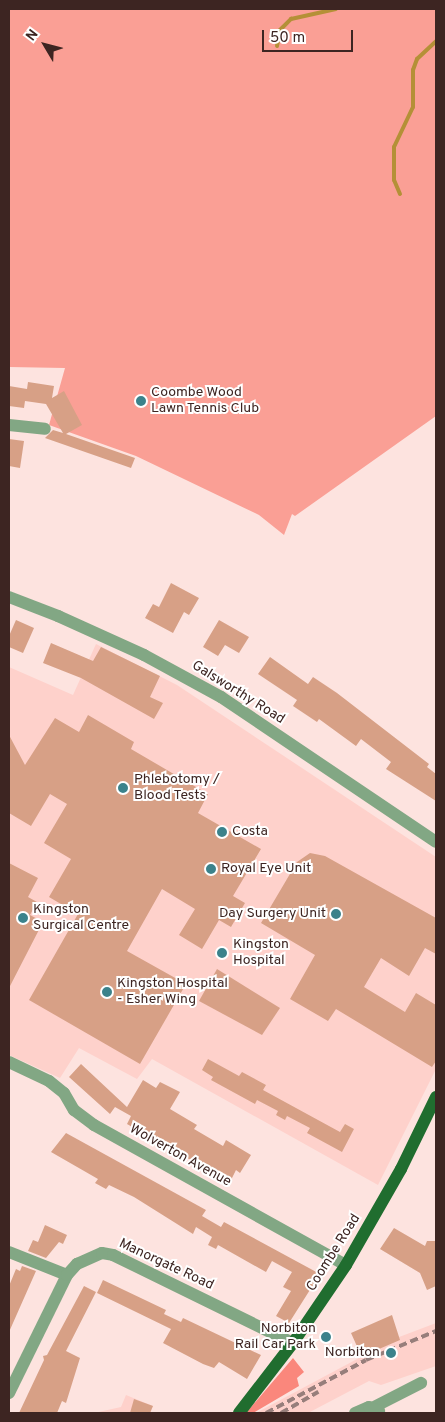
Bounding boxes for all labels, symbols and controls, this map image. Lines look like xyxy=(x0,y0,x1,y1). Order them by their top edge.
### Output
north arrow xyxy=(20,20,70,70)
scale bar xyxy=(265,20,356,52)
text: N xyxy=(23,27,42,45)
text: 50 m xyxy=(270,29,305,48)
place label: Coombe Wood Lawn Tennis Club xyxy=(151,385,260,418)
marker: Coombe Wood Lawn Tennis Club xyxy=(135,395,147,407)
street label: Galsworthy Road xyxy=(188,658,288,728)
place label: Phlebotomy / Blood Tests xyxy=(134,772,220,804)
marker: Phlebotomy / Blood Tests xyxy=(116,781,130,795)
place label: Costa xyxy=(232,824,268,840)
marker: Costa xyxy=(216,826,228,838)
place label: Royal Eye Unit xyxy=(221,861,311,877)
marker: Royal Eye Unit xyxy=(205,863,217,875)
place label: Kingston Surgical Centre xyxy=(33,902,129,934)
place label: Day Surgery Unit xyxy=(219,906,326,922)
marker: Day Surgery Unit xyxy=(330,908,342,920)
marker: Kingston Surgical Centre xyxy=(17,912,29,924)
place label: Kingston Hospital xyxy=(233,937,289,970)
marker: Kingston Hospital xyxy=(215,946,229,960)
place label: Kingston Hospital - Esher Wing xyxy=(117,976,228,1009)
marker: Kingston Hospital - Esher Wing xyxy=(101,986,113,998)
street label: Wolverton Avenue xyxy=(126,1121,234,1191)
street label: Coombe Road xyxy=(304,1211,364,1295)
street label: Manorgate Road xyxy=(116,1236,216,1294)
place label: Norbiton Rail Car Park xyxy=(235,1321,316,1354)
marker: Norbiton Rail Car Park xyxy=(320,1331,332,1343)
place label: Norbiton xyxy=(325,1345,380,1361)
marker: Norbiton xyxy=(384,1346,398,1360)

